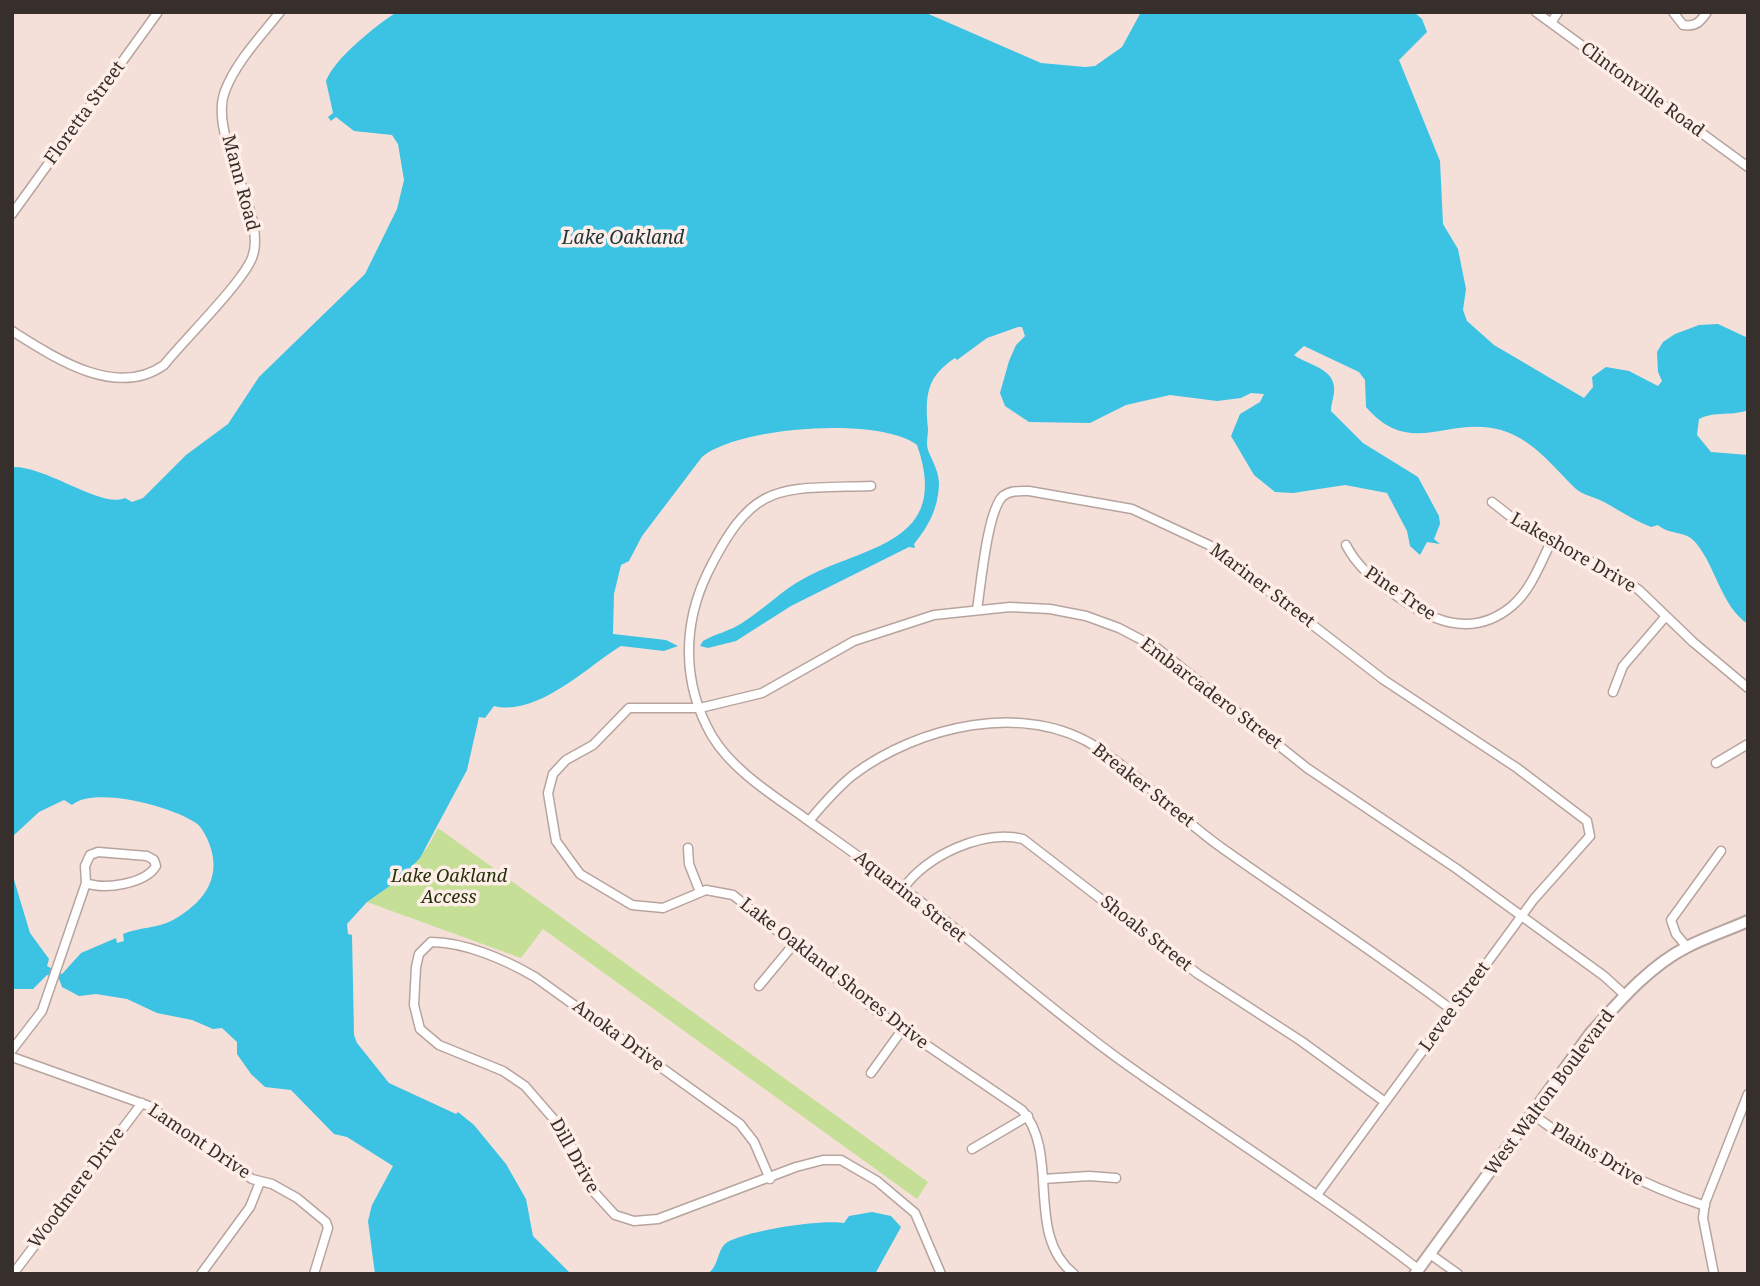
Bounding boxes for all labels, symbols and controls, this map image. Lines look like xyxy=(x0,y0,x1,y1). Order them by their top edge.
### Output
street label: Clintonville Road xyxy=(1576,38,1708,142)
street label: Floretta Street xyxy=(40,57,130,169)
street label: Mann Road xyxy=(217,133,263,233)
water label: Lake Oakland xyxy=(562,228,684,250)
street label: Lakeshore Drive xyxy=(1506,508,1640,598)
street label: Mariner Street xyxy=(1205,540,1319,632)
street label: Pine Tree xyxy=(1360,562,1440,626)
street label: Embarcadero Street xyxy=(1136,634,1286,754)
street label: Breaker Street xyxy=(1088,740,1198,832)
street label: Aquarina Street xyxy=(850,847,970,947)
park label: Lake Oakland Access xyxy=(391,866,507,908)
street label: Shoals Street xyxy=(1096,892,1196,976)
street label: Lake Oakland Shores Drive xyxy=(736,894,932,1054)
street label: Levee Street xyxy=(1415,958,1495,1056)
street label: Anoka Drive xyxy=(568,996,668,1076)
street label: West Walton Boulevard xyxy=(1481,1006,1619,1180)
street label: Lamont Drive xyxy=(144,1100,254,1184)
street label: Dill Drive xyxy=(545,1115,603,1197)
street label: Plains Drive xyxy=(1547,1119,1647,1191)
street label: Woodmere Drive xyxy=(24,1123,130,1253)

